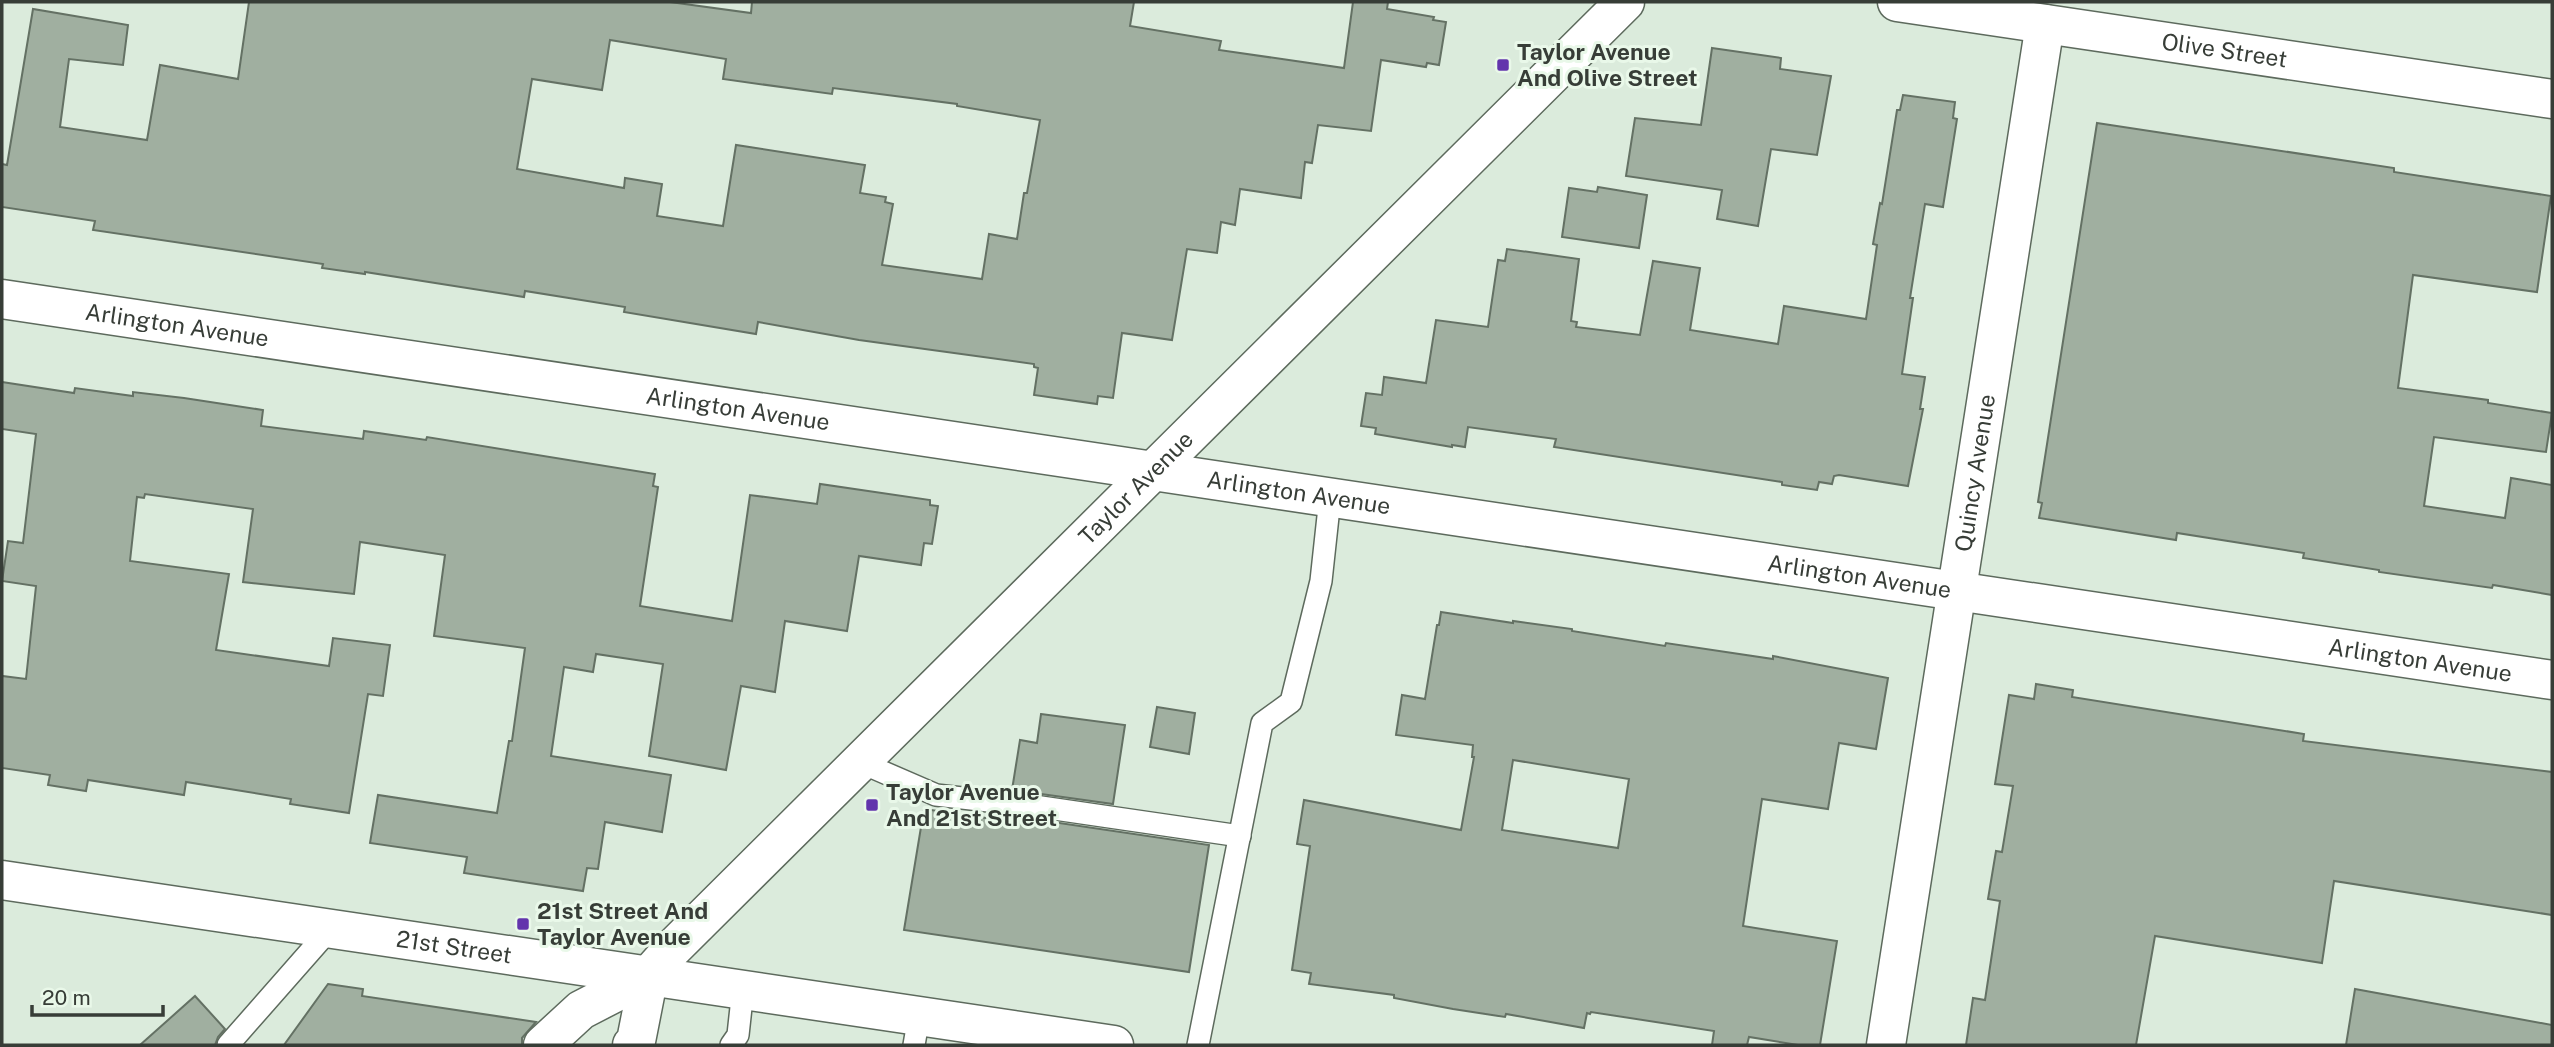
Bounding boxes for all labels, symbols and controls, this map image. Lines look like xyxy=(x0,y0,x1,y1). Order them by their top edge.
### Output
street label: Olive Street xyxy=(2160,27,2289,73)
place label: Taylor Avenue And Olive Street xyxy=(1517,38,1698,91)
marker: Taylor Avenue And Olive Street xyxy=(1495,57,1511,73)
street label: Arlington Avenue xyxy=(84,298,271,352)
street label: Arlington Avenue xyxy=(644,381,832,435)
street label: Quincy Avenue xyxy=(1949,392,2000,553)
street label: Taylor Avenue xyxy=(1073,425,1198,550)
street label: Arlington Avenue xyxy=(1205,465,1392,519)
street label: Arlington Avenue xyxy=(1766,549,1953,603)
street label: Arlington Avenue xyxy=(2327,633,2514,687)
place label: Taylor Avenue And 21st Street xyxy=(886,778,1057,831)
marker: Taylor Avenue And 21st Street xyxy=(864,797,880,813)
place label: 21st Street And Taylor Avenue xyxy=(537,897,708,950)
marker: 21st Street And Taylor Avenue xyxy=(515,916,531,932)
street label: 21st Street xyxy=(395,925,514,968)
scale bar xyxy=(32,974,163,1018)
text: 20 m xyxy=(42,985,91,1010)

